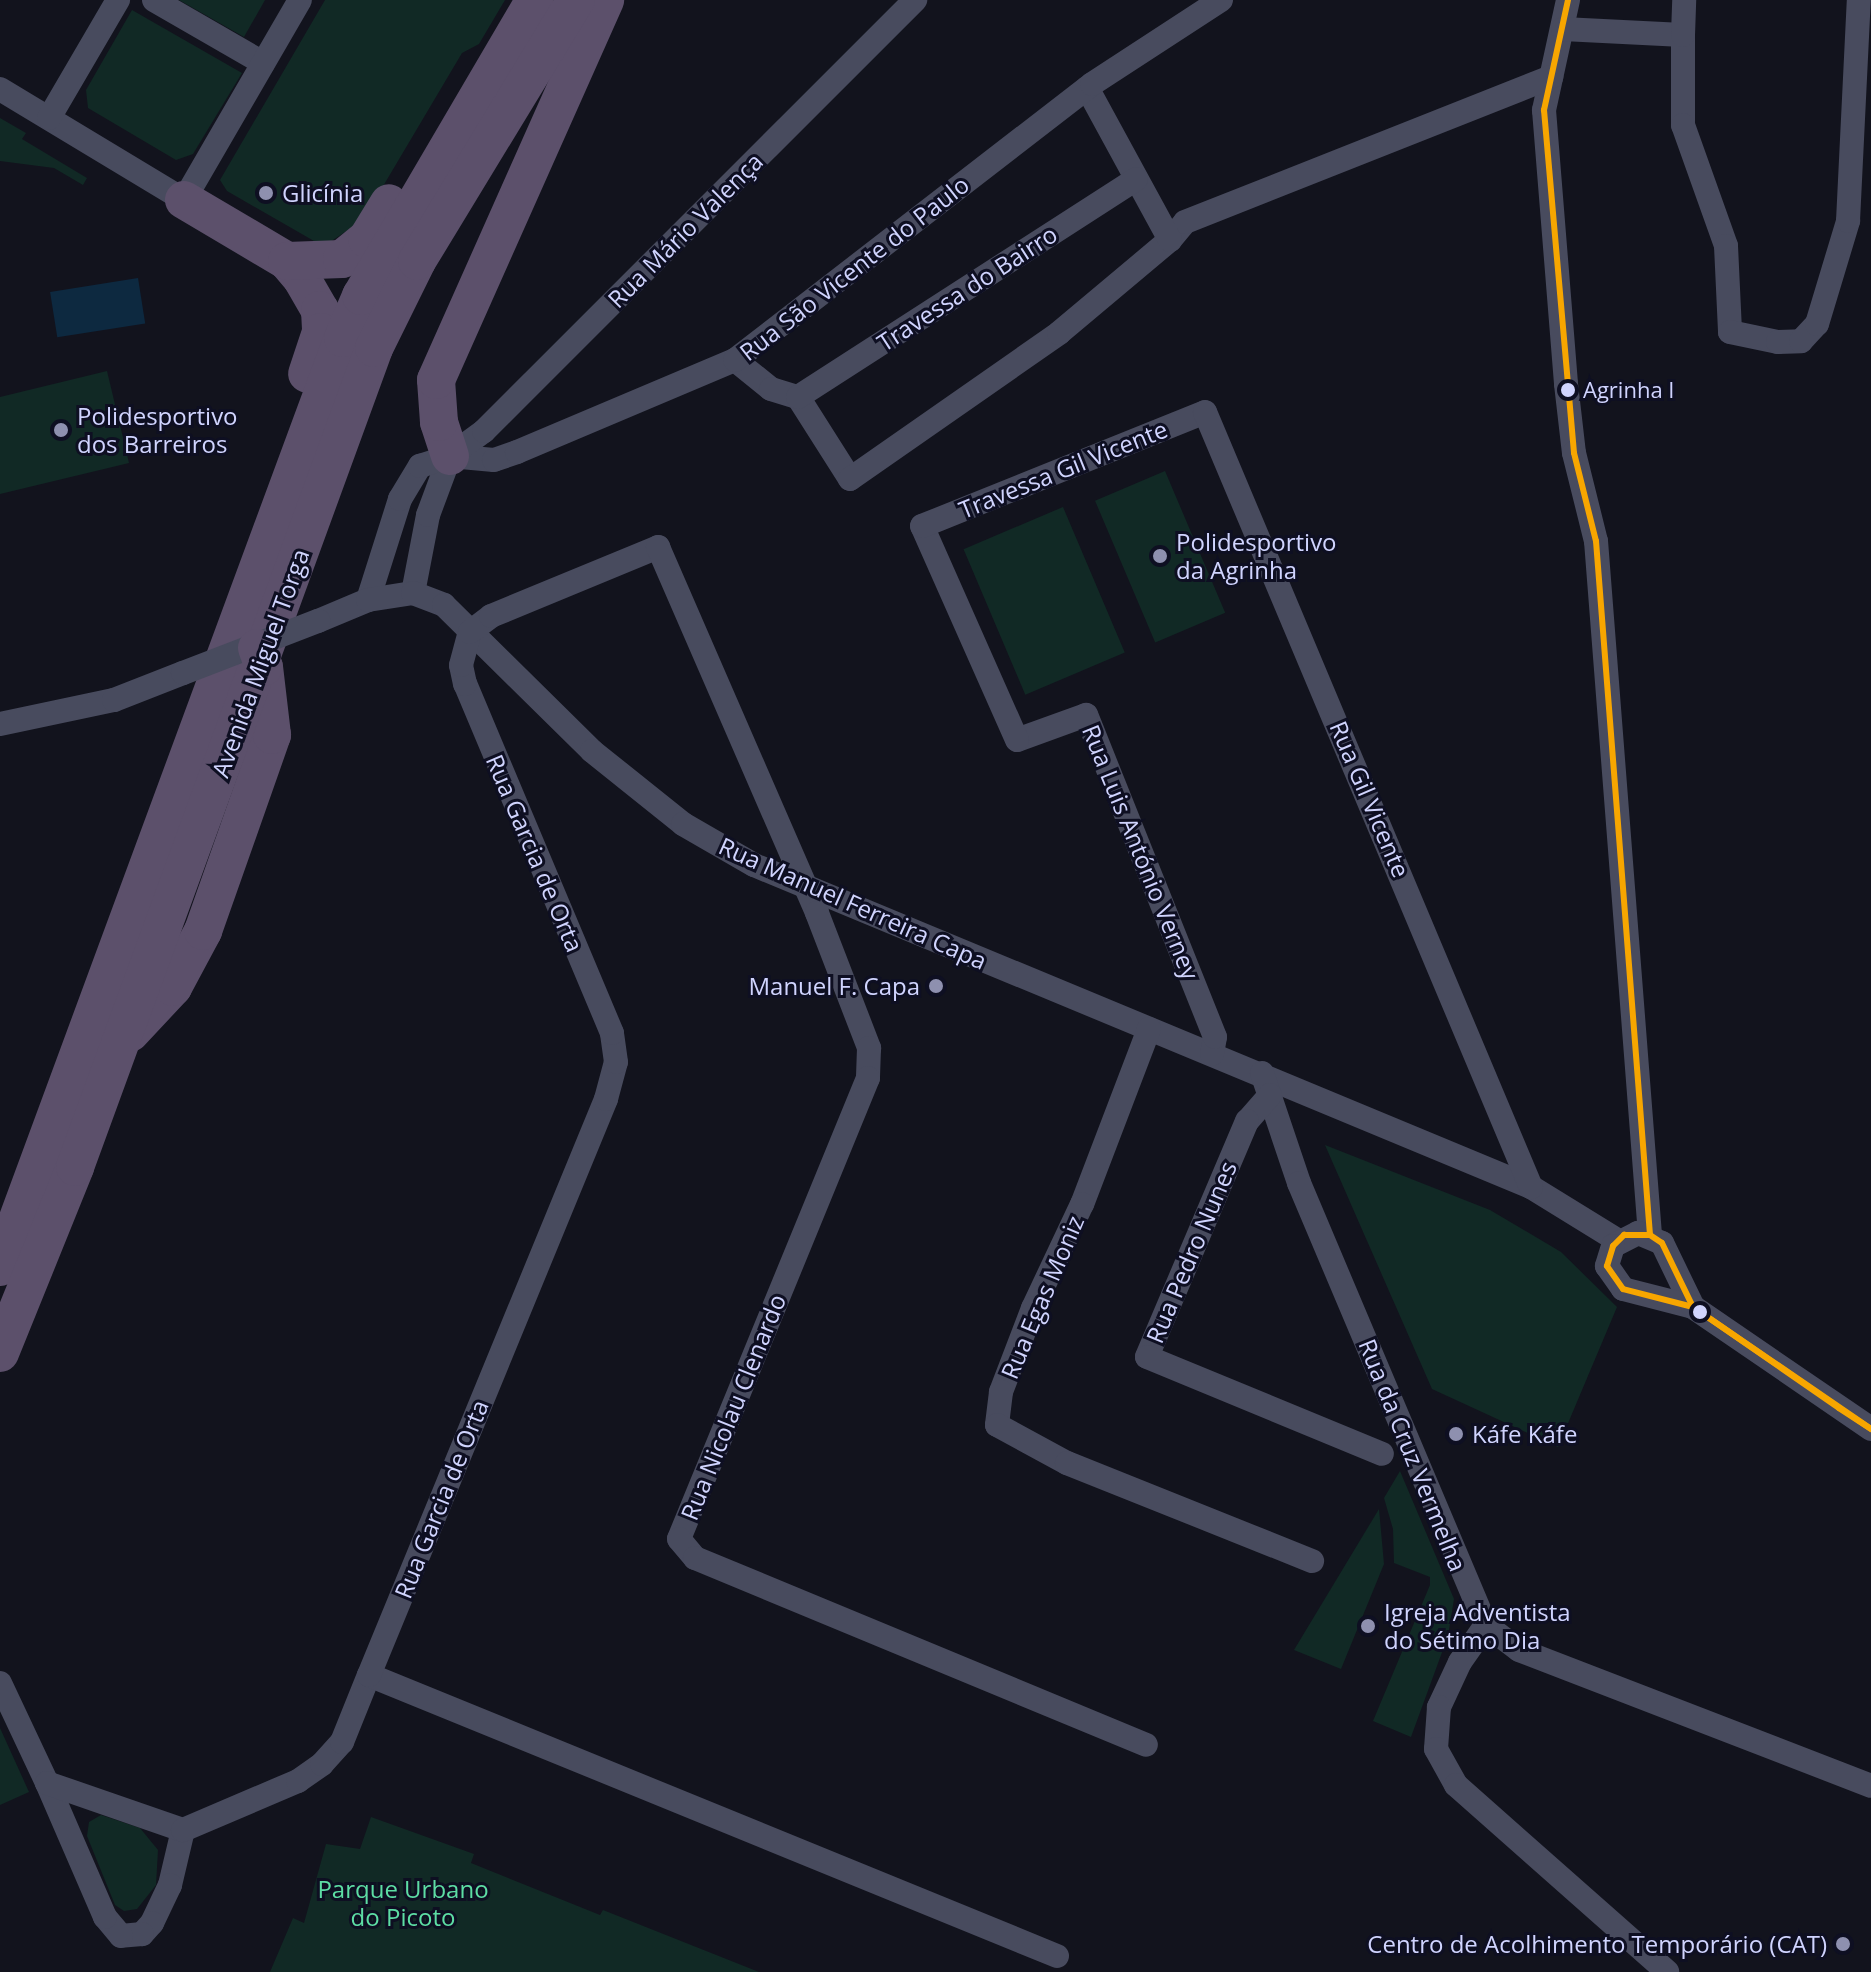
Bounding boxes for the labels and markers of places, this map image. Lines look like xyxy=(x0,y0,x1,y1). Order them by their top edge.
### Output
place label: Glicínia xyxy=(282,179,363,207)
marker: Glicínia xyxy=(257,184,275,202)
place label: Agrinha I xyxy=(1583,377,1674,403)
marker: Agrinha I xyxy=(1560,382,1576,398)
place label: Polidesportivo dos Barreiros xyxy=(77,402,238,458)
marker: Polidesportivo dos Barreiros xyxy=(52,421,70,439)
place label: Polidesportivo da Agrinha xyxy=(1176,528,1337,584)
marker: Polidesportivo da Agrinha xyxy=(1151,547,1169,565)
place label: Manuel F. Capa xyxy=(748,972,920,1000)
marker: Manuel F. Capa xyxy=(927,977,945,995)
unlabelled marker xyxy=(1692,1304,1708,1320)
place label: Káfe Káfe xyxy=(1472,1420,1577,1448)
marker: Káfe Káfe xyxy=(1447,1425,1465,1443)
place label: Igreja Adventista do Sétimo Dia xyxy=(1384,1598,1571,1654)
marker: Igreja Adventista do Sétimo Dia xyxy=(1359,1617,1377,1635)
place label: Centro de Acolhimento Temporário (CAT) xyxy=(1367,1930,1827,1958)
marker: Centro de Acolhimento Temporário (CAT) xyxy=(1834,1935,1852,1953)

